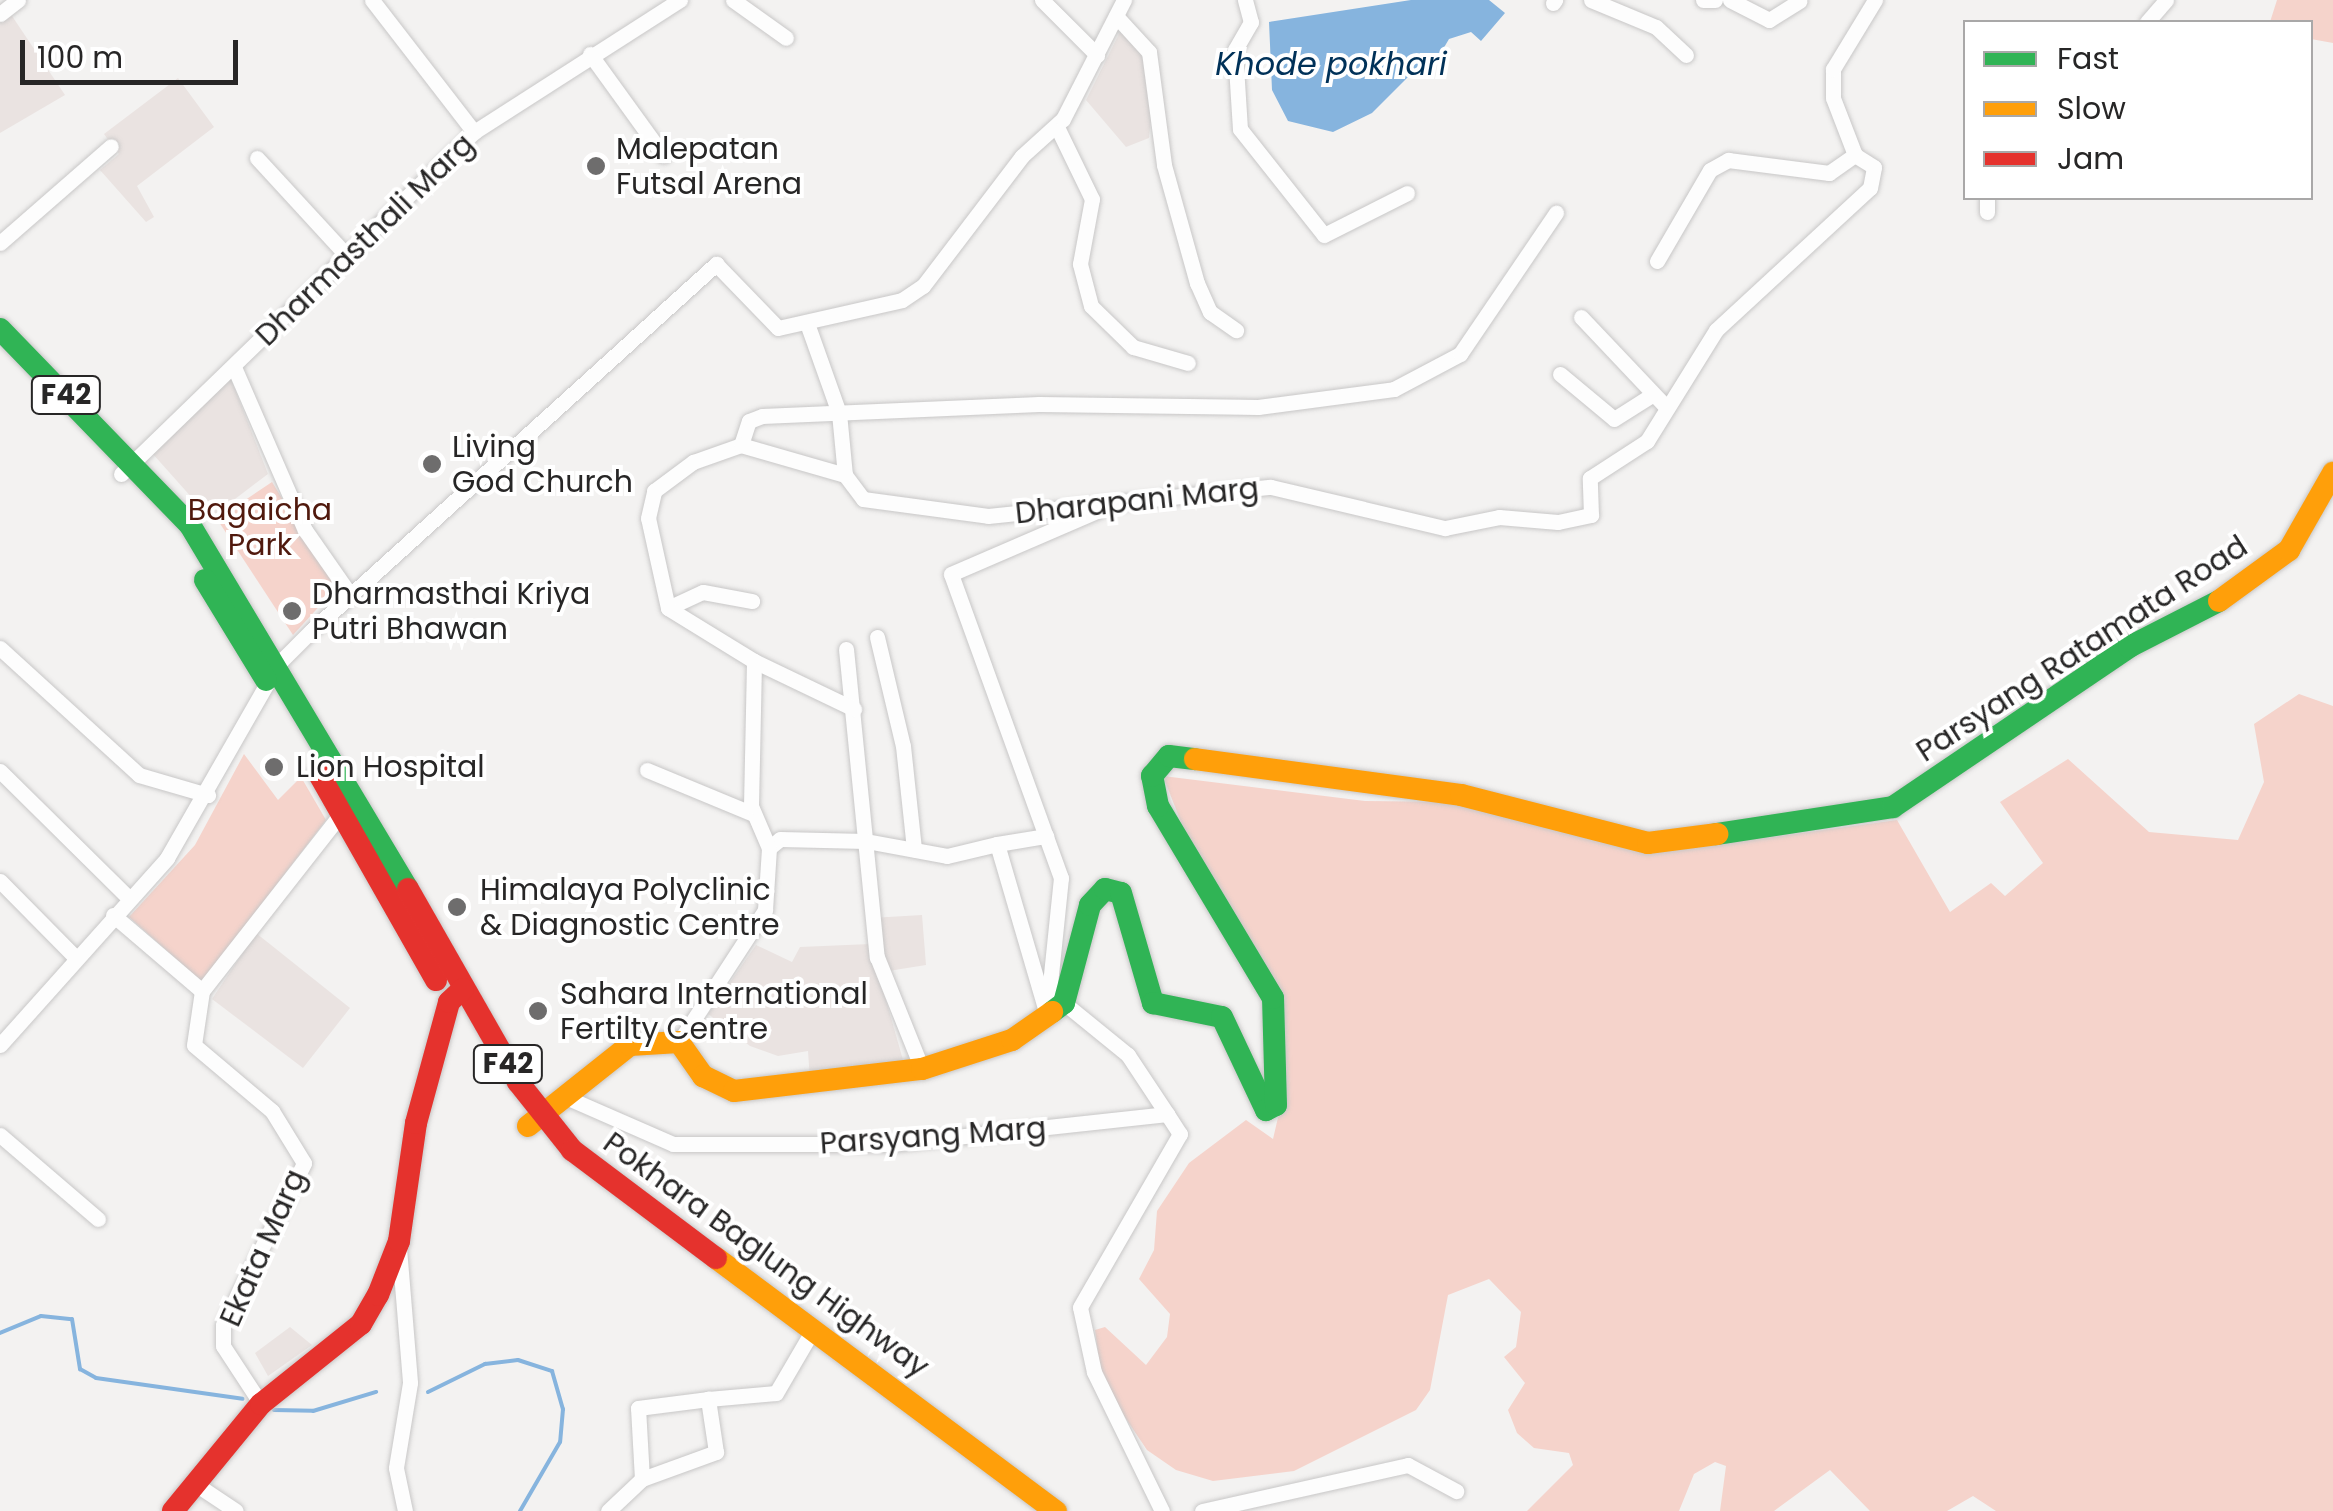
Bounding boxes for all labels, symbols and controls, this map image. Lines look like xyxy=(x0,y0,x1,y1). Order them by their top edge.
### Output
scale bar xyxy=(25,20,242,82)
legend xyxy=(1963,20,2313,200)
text: 100 m xyxy=(37,36,123,79)
text: Fast xyxy=(2057,37,2119,80)
water label: Khode pokhari xyxy=(1215,45,1447,83)
text: Slow xyxy=(2057,87,2126,130)
street label: Dharmasthali Marg xyxy=(248,127,482,353)
place label: Malepatan Futsal Arena xyxy=(616,131,802,202)
text: Jam xyxy=(2057,137,2124,180)
marker: Malepatan Futsal Arena xyxy=(585,155,607,177)
road number: F42 xyxy=(28,372,104,418)
place label: Living God Church xyxy=(452,429,633,500)
marker: Living God Church xyxy=(421,453,443,475)
street label: Dharapani Marg xyxy=(1013,470,1261,532)
park label: Bagaicha Park xyxy=(188,492,332,562)
street label: Parsyang Ratamata Road xyxy=(1910,528,2254,770)
place label: Dharmasthai Kriya Putri Bhawan xyxy=(312,576,590,646)
marker: Dharmasthai Kriya Putri Bhawan xyxy=(281,600,303,622)
place label: Lion Hospital xyxy=(296,749,485,785)
marker: Lion Hospital xyxy=(261,754,287,780)
place label: Himalaya Polyclinic & Diagnostic Centre xyxy=(480,872,780,942)
marker: Himalaya Polyclinic & Diagnostic Centre xyxy=(444,894,470,920)
place label: Sahara International Fertilty Centre xyxy=(560,976,868,1046)
marker: Sahara International Fertilty Centre xyxy=(525,998,551,1024)
road number: F42 xyxy=(470,1041,546,1087)
street label: Parsyang Marg xyxy=(819,1110,1047,1162)
street label: Pokhara Baglung Highway xyxy=(596,1125,936,1385)
street label: Ekata Marg xyxy=(212,1164,314,1332)

